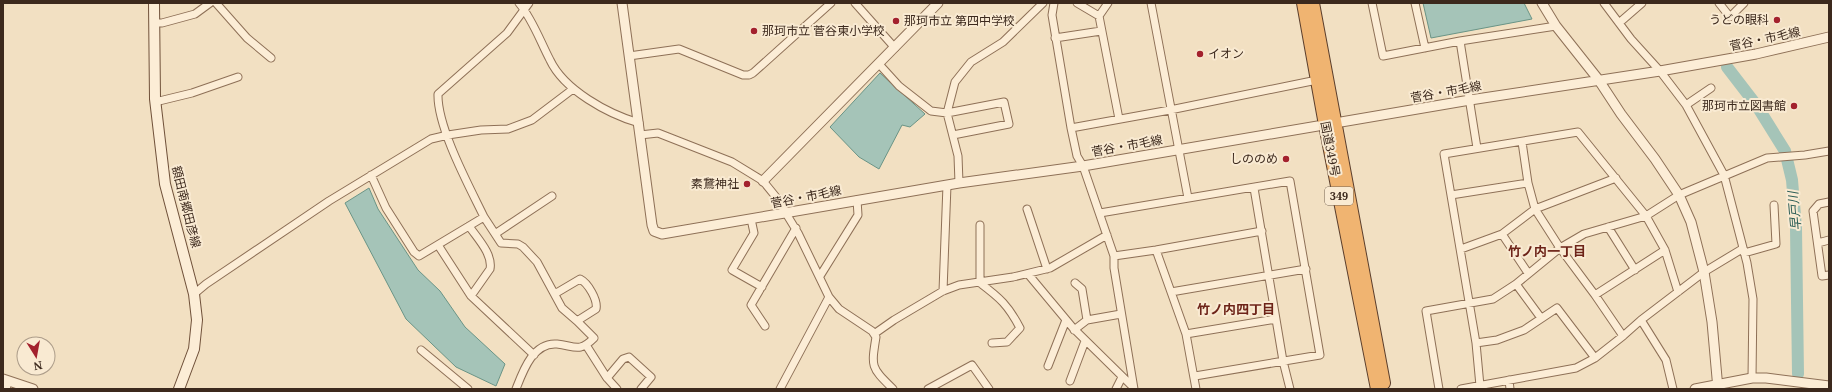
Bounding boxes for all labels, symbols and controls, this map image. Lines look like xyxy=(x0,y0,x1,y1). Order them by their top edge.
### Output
place label: うどの眼科 xyxy=(1709,11,1769,28)
place label: 那珂市立 第四中学校 xyxy=(904,12,1015,29)
marker: うどの眼科 xyxy=(1772,15,1782,25)
marker: 那珂市立 第四中学校 xyxy=(891,16,901,26)
place label: 那珂市立 菅谷東小学校 xyxy=(762,22,885,39)
street label: 菅谷・市毛線 xyxy=(1728,23,1802,54)
marker: 那珂市立 菅谷東小学校 xyxy=(749,26,759,36)
place label: イオン xyxy=(1208,45,1244,62)
marker: イオン xyxy=(1195,49,1205,59)
street label: 菅谷・市毛線 xyxy=(1409,77,1483,106)
place label: 那珂市立図書館 xyxy=(1702,97,1786,114)
marker: 那珂市立図書館 xyxy=(1789,101,1799,111)
street label: 国道349号 xyxy=(1317,120,1344,178)
street label: 菅谷・市毛線 xyxy=(1090,131,1164,160)
place label: しののめ xyxy=(1230,150,1278,167)
marker: しののめ xyxy=(1281,154,1291,164)
street label: 額田南郷田彦線 xyxy=(168,164,205,250)
place label: 素鵞神社 xyxy=(691,175,739,192)
marker: 素鵞神社 xyxy=(742,179,752,189)
street label: 菅谷・市毛線 xyxy=(769,181,843,212)
road number: 349 xyxy=(1325,187,1353,205)
water label: 早戸川 xyxy=(1783,189,1805,231)
district label: 竹ノ内一丁目 xyxy=(1508,242,1586,260)
district label: 竹ノ内四丁目 xyxy=(1197,300,1275,318)
north arrow xyxy=(16,336,56,376)
text: N xyxy=(32,358,44,375)

